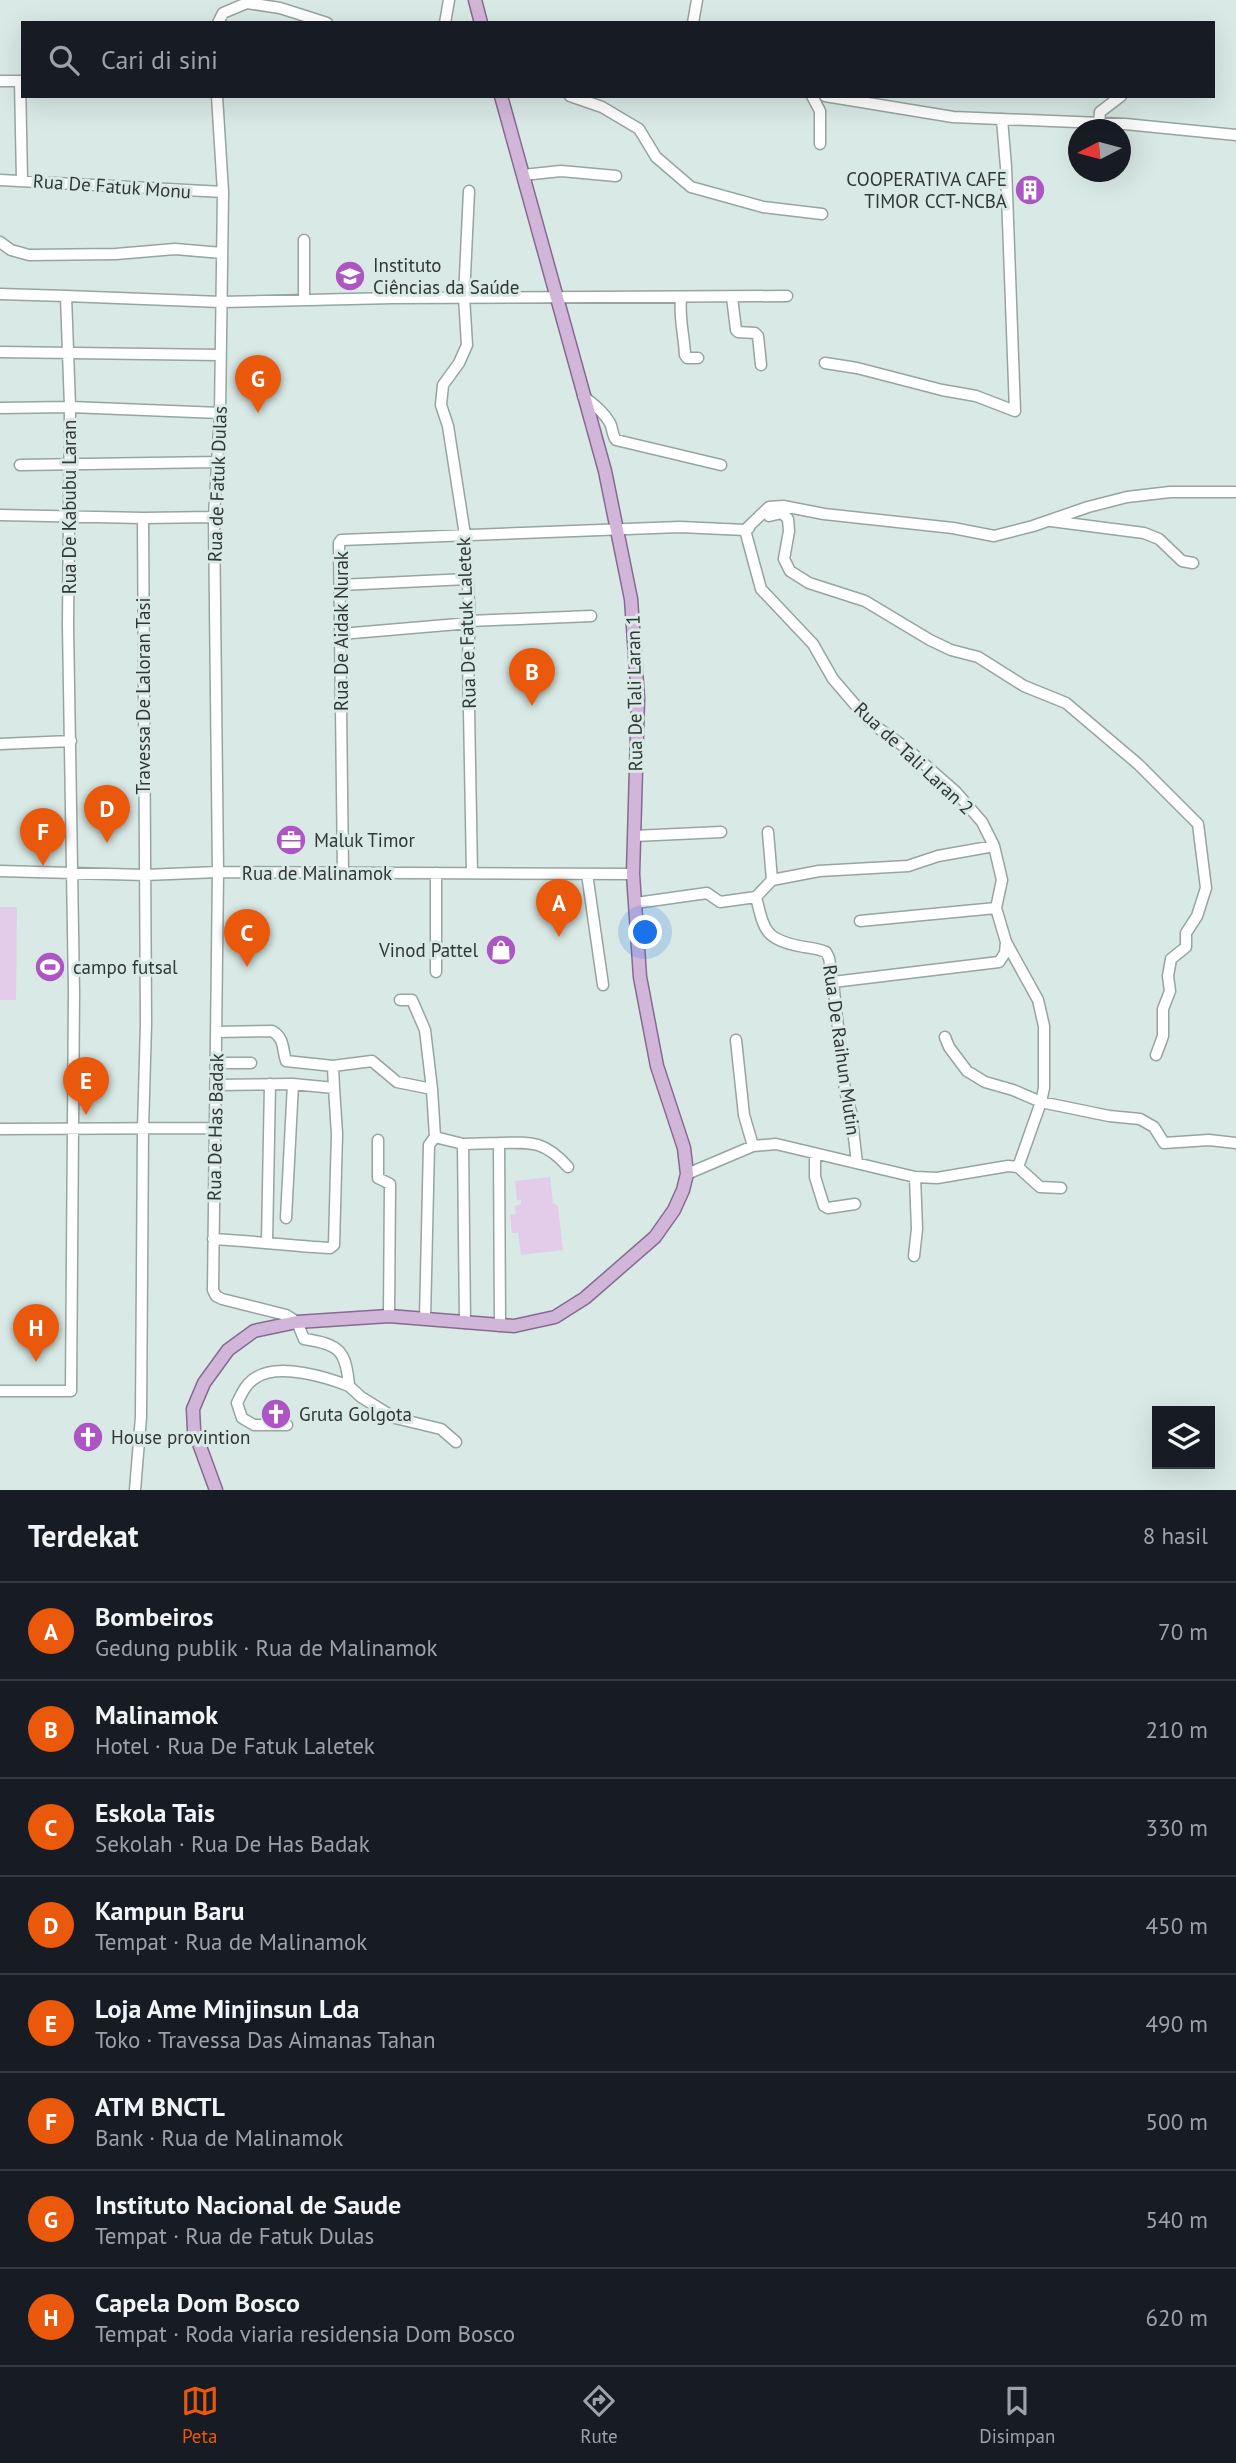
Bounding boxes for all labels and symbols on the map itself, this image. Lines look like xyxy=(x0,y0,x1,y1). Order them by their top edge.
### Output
north arrow xyxy=(1068,119,1131,182)
place label: COOPERATIVA CAFE TIMOR CCT-NCBA xyxy=(846,167,1007,213)
street label: Rua De Fatuk Monu xyxy=(32,169,192,203)
building icon: COOPERATIVA CAFE TIMOR CCT-NCBA xyxy=(1013,173,1047,207)
place label: Instituto Ciências da Saúde xyxy=(373,253,520,299)
school or university icon: Instituto Ciências da Saúde xyxy=(333,259,367,293)
pin: G xyxy=(235,355,281,413)
street label: Rua de Fatuk Dulas xyxy=(202,406,232,562)
street label: Rua De Kabubu Laran xyxy=(57,420,81,594)
street label: Rua De Fatuk Laletek xyxy=(451,537,481,709)
street label: Rua De Aidak Nurak xyxy=(329,551,353,711)
street label: Travessa De Laloran Tasi xyxy=(131,597,155,795)
street label: Rua De Tali Laran 1 xyxy=(621,614,647,772)
pin: B xyxy=(509,648,555,706)
street label: Rua de Tali Laran 2 xyxy=(849,697,979,819)
pin: D xyxy=(84,785,130,843)
pin: F xyxy=(20,808,66,866)
office icon: Maluk Timor xyxy=(274,823,308,857)
place label: Maluk Timor xyxy=(314,828,416,852)
street label: Rua de Malinamok xyxy=(242,861,392,885)
pin: A xyxy=(536,879,582,937)
pin: C xyxy=(224,909,270,967)
your location xyxy=(628,915,662,949)
shop icon: Vinod Pattel xyxy=(484,933,518,967)
place label: Vinod Pattel xyxy=(378,938,478,962)
sports icon: campo futsal xyxy=(33,950,67,984)
place label: campo futsal xyxy=(73,955,178,979)
street label: Rua De Raihun Mutin xyxy=(818,963,866,1137)
street label: Rua De Has Badak xyxy=(202,1053,228,1201)
pin: E xyxy=(63,1057,109,1115)
pin: H xyxy=(13,1304,59,1362)
church icon: Gruta Golgota xyxy=(259,1397,293,1431)
place label: Gruta Golgota xyxy=(299,1402,412,1426)
church icon: House provintion xyxy=(71,1420,105,1454)
place label: House provintion xyxy=(111,1425,250,1449)

